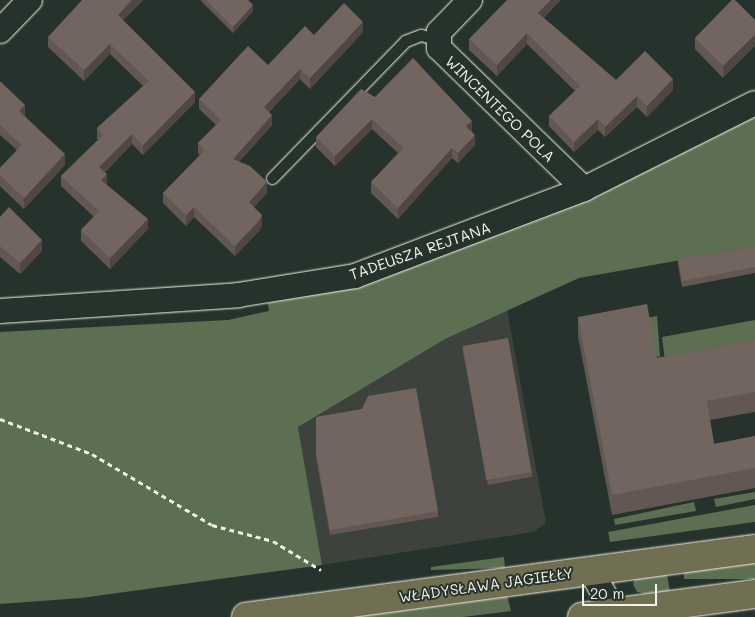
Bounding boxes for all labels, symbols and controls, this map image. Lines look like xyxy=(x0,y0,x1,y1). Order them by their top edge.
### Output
street label: WINCENTEGO POLA xyxy=(442,52,558,166)
street label: TADEUSZA REJTANA xyxy=(347,218,493,284)
street label: WŁADYSŁAWA JAGIEŁŁY xyxy=(398,564,574,606)
scale bar xyxy=(585,574,660,606)
text: 20 m xyxy=(590,583,624,603)

